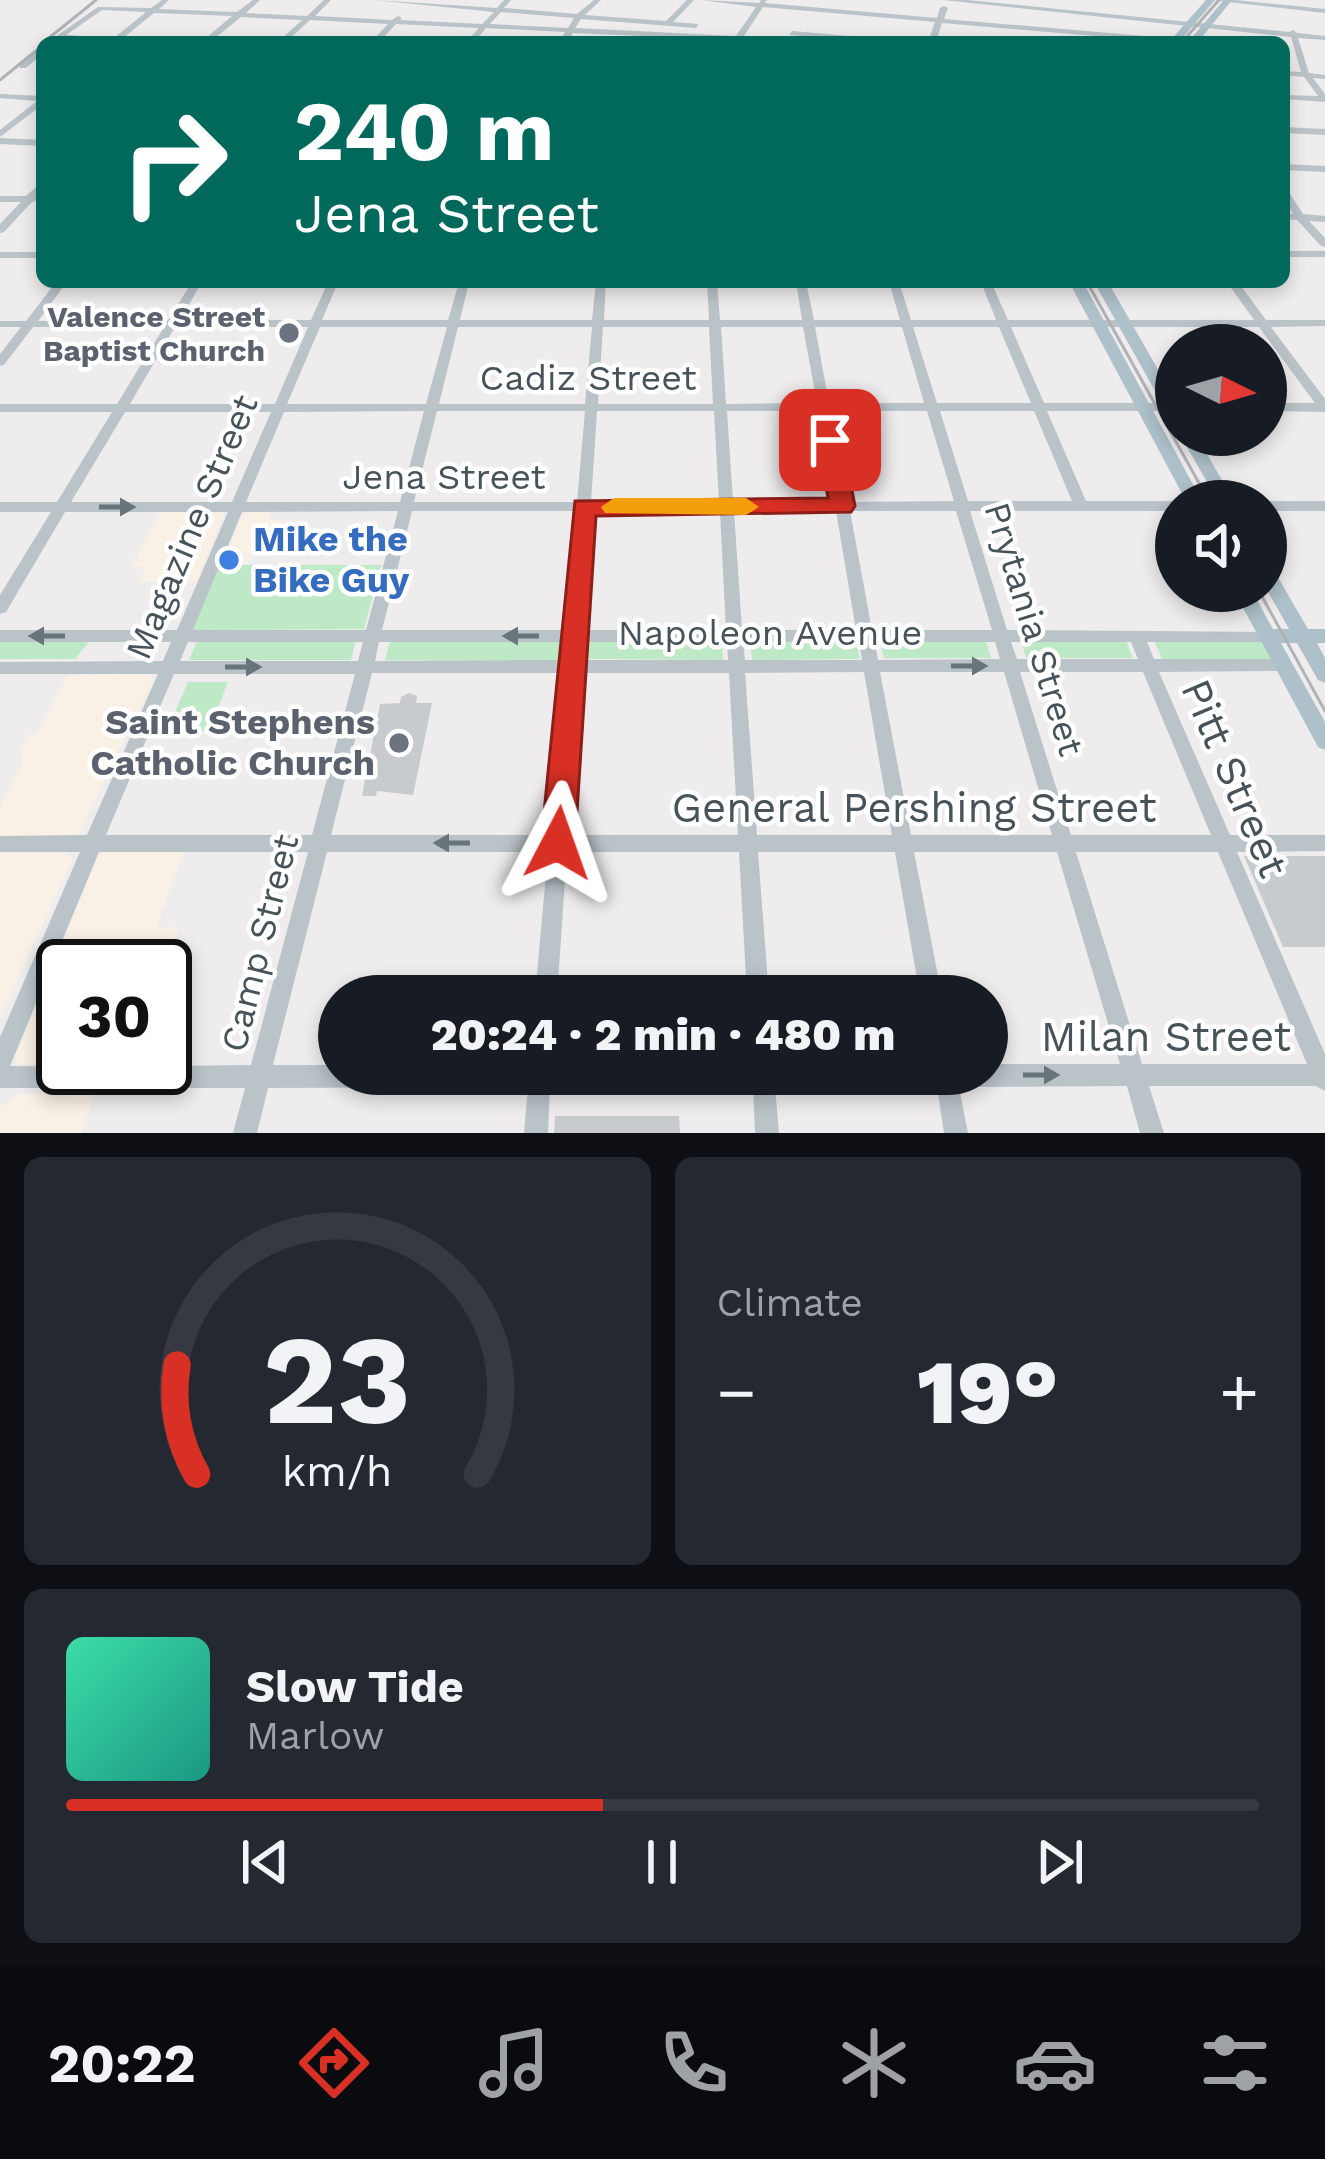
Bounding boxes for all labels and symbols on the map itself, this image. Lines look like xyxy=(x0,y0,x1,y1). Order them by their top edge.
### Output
place label: Valence Street Baptist Church xyxy=(43,299,265,368)
marker: Valence Street Baptist Church xyxy=(276,320,302,346)
north arrow xyxy=(1155,324,1287,456)
street label: Cadiz Street xyxy=(479,357,697,399)
street label: Magazine Street xyxy=(117,389,267,665)
pin xyxy=(779,389,881,491)
street label: Jena Street xyxy=(342,456,546,498)
one-way arrow xyxy=(99,497,137,517)
street label: Prytania Street xyxy=(976,497,1092,761)
place label: Mike the Bike Guy xyxy=(253,518,410,601)
marker: Mike the Bike Guy xyxy=(216,547,242,573)
street label: Napoleon Avenue xyxy=(618,612,922,654)
one-way arrow xyxy=(27,626,65,646)
one-way arrow xyxy=(501,626,539,646)
one-way arrow xyxy=(951,656,989,676)
one-way arrow xyxy=(225,657,263,677)
street label: Pitt Street xyxy=(1171,672,1299,884)
place label: Saint Stephens Catholic Church xyxy=(90,701,375,784)
marker: Saint Stephens Catholic Church xyxy=(386,730,412,756)
position arrow xyxy=(495,780,621,906)
street label: General Pershing Street xyxy=(671,783,1157,832)
street label: Camp Street xyxy=(213,830,307,1056)
one-way arrow xyxy=(432,833,470,853)
speed limit sign: 30 xyxy=(36,939,192,1095)
street label: Milan Street xyxy=(1041,1012,1291,1061)
one-way arrow xyxy=(1023,1065,1061,1085)

